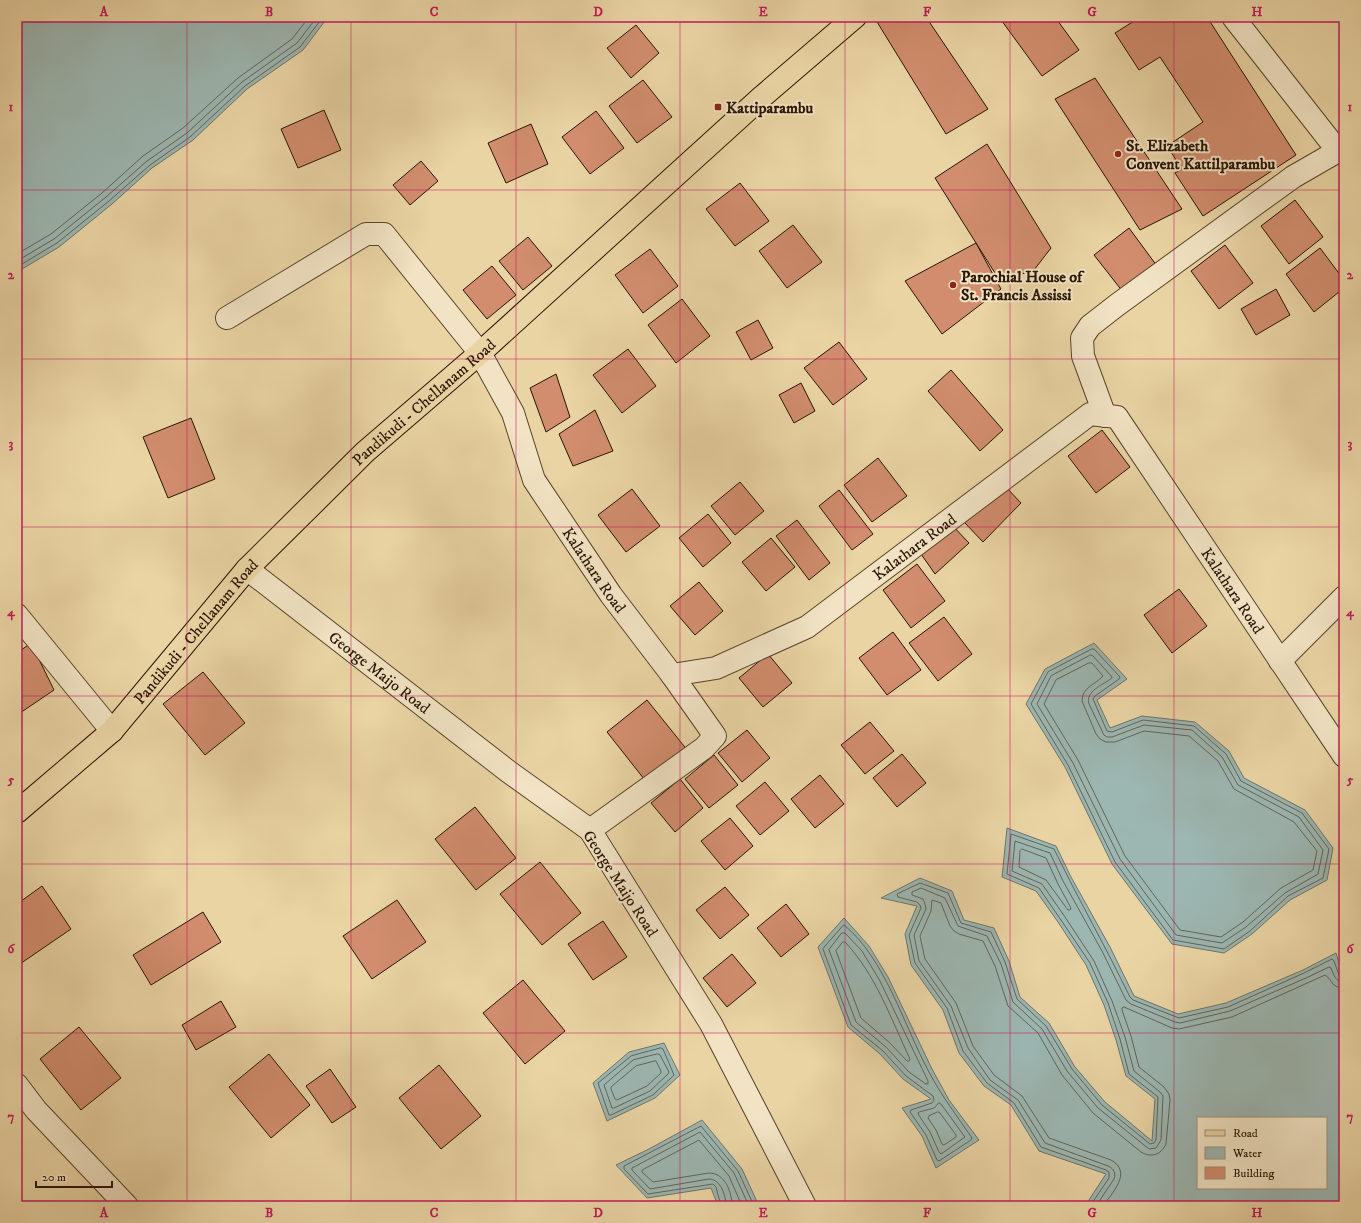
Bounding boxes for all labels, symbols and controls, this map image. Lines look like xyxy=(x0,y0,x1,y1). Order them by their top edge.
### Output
text: A xyxy=(99,4,109,20)
text: B xyxy=(265,4,273,20)
text: C xyxy=(430,4,439,20)
text: D xyxy=(593,4,603,20)
text: E xyxy=(758,4,768,20)
text: F xyxy=(923,4,932,20)
text: G xyxy=(1087,4,1097,20)
text: H xyxy=(1252,4,1263,20)
place label: Kattiparambu xyxy=(726,98,813,118)
text: 1 xyxy=(9,99,14,115)
text: 1 xyxy=(1348,99,1353,115)
marker: Kattiparambu xyxy=(713,102,723,112)
place label: St. Elizabeth Convent Kattilparambu xyxy=(1126,136,1275,174)
marker: St. Elizabeth Convent Kattilparambu xyxy=(1113,149,1123,159)
text: 2 xyxy=(8,267,15,283)
place label: Parochial House of St. Francis Assissi xyxy=(961,267,1085,305)
text: 2 xyxy=(1347,267,1354,283)
marker: Parochial House of St. Francis Assissi xyxy=(948,280,958,290)
street label: Pandikudi - Chellanam Road xyxy=(348,335,500,470)
text: 3 xyxy=(9,436,14,452)
text: 3 xyxy=(1348,436,1353,452)
street label: Kalathara Road xyxy=(869,509,960,585)
street label: Kalathara Road xyxy=(557,524,630,617)
street label: Kalathara Road xyxy=(1196,544,1268,638)
street label: Pandikudi - Chellanam Road xyxy=(130,555,263,709)
text: 4 xyxy=(6,604,15,621)
text: 4 xyxy=(1345,604,1354,621)
street label: George Maijo Road xyxy=(324,627,434,718)
text: 5 xyxy=(7,772,15,788)
text: 5 xyxy=(1346,772,1354,788)
street label: George Maijo Road xyxy=(578,826,662,941)
text: 6 xyxy=(8,941,16,957)
text: 6 xyxy=(1347,941,1355,957)
text: 7 xyxy=(8,1109,15,1125)
text: 7 xyxy=(1347,1109,1354,1125)
legend xyxy=(1197,1117,1327,1189)
text: Road xyxy=(1233,1126,1258,1141)
text: Water xyxy=(1232,1146,1262,1161)
scale bar xyxy=(36,1163,112,1189)
text: Building xyxy=(1233,1166,1274,1181)
text: 20 m xyxy=(42,1170,66,1185)
text: A xyxy=(99,1205,109,1221)
text: B xyxy=(265,1205,273,1221)
text: C xyxy=(430,1205,439,1221)
text: D xyxy=(593,1205,603,1221)
text: E xyxy=(758,1205,768,1221)
text: F xyxy=(923,1205,932,1221)
text: G xyxy=(1087,1205,1097,1221)
text: H xyxy=(1252,1205,1263,1221)

